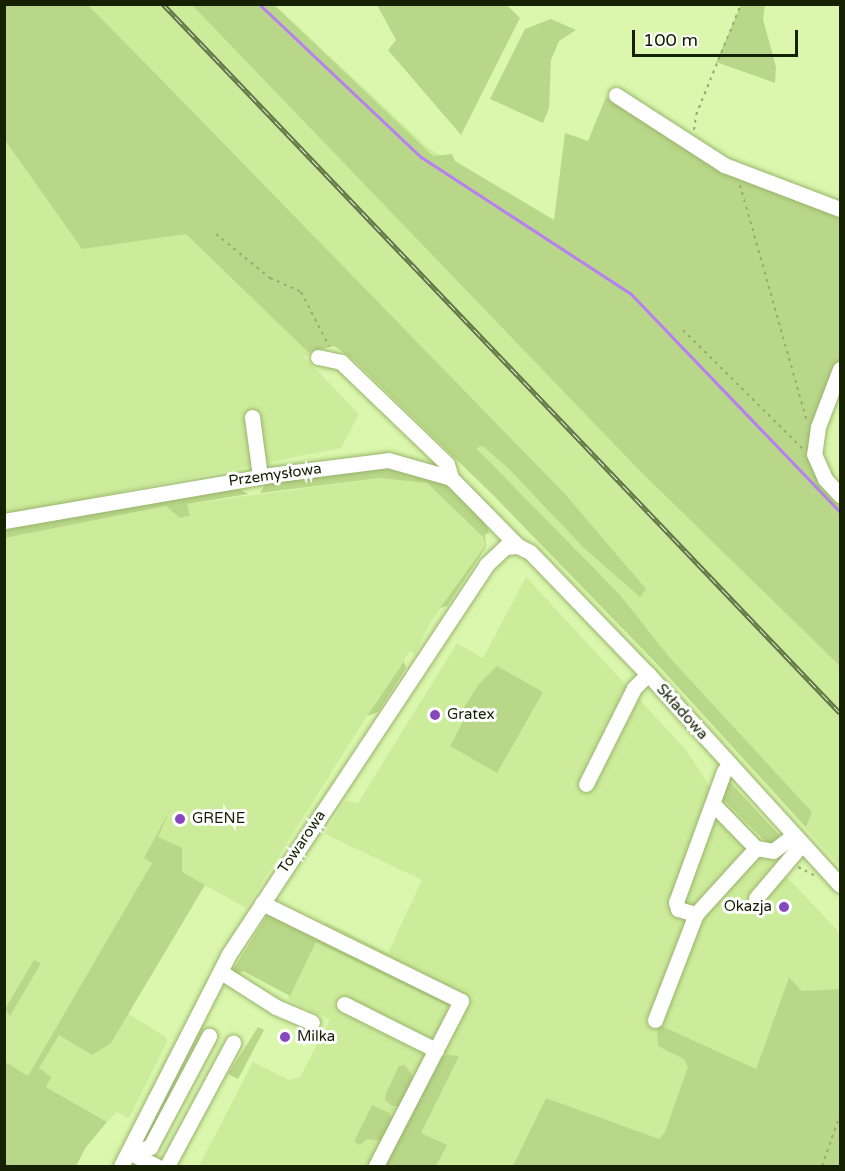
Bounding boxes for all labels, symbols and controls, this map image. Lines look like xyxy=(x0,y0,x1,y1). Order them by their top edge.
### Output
scale bar xyxy=(635,18,802,56)
text: 100 m xyxy=(643,29,698,51)
street label: Przemysłowa xyxy=(227,460,323,490)
street label: Składowa xyxy=(652,681,712,743)
place label: Gratex xyxy=(447,706,494,724)
marker: Gratex xyxy=(428,708,442,722)
street label: Towarowa xyxy=(274,807,330,877)
place label: GRENE xyxy=(192,810,245,828)
marker: GRENE xyxy=(173,812,187,826)
place label: Okazja xyxy=(724,898,772,916)
marker: Okazja xyxy=(777,900,791,914)
place label: Milka xyxy=(297,1028,335,1046)
marker: Milka xyxy=(278,1030,292,1044)

